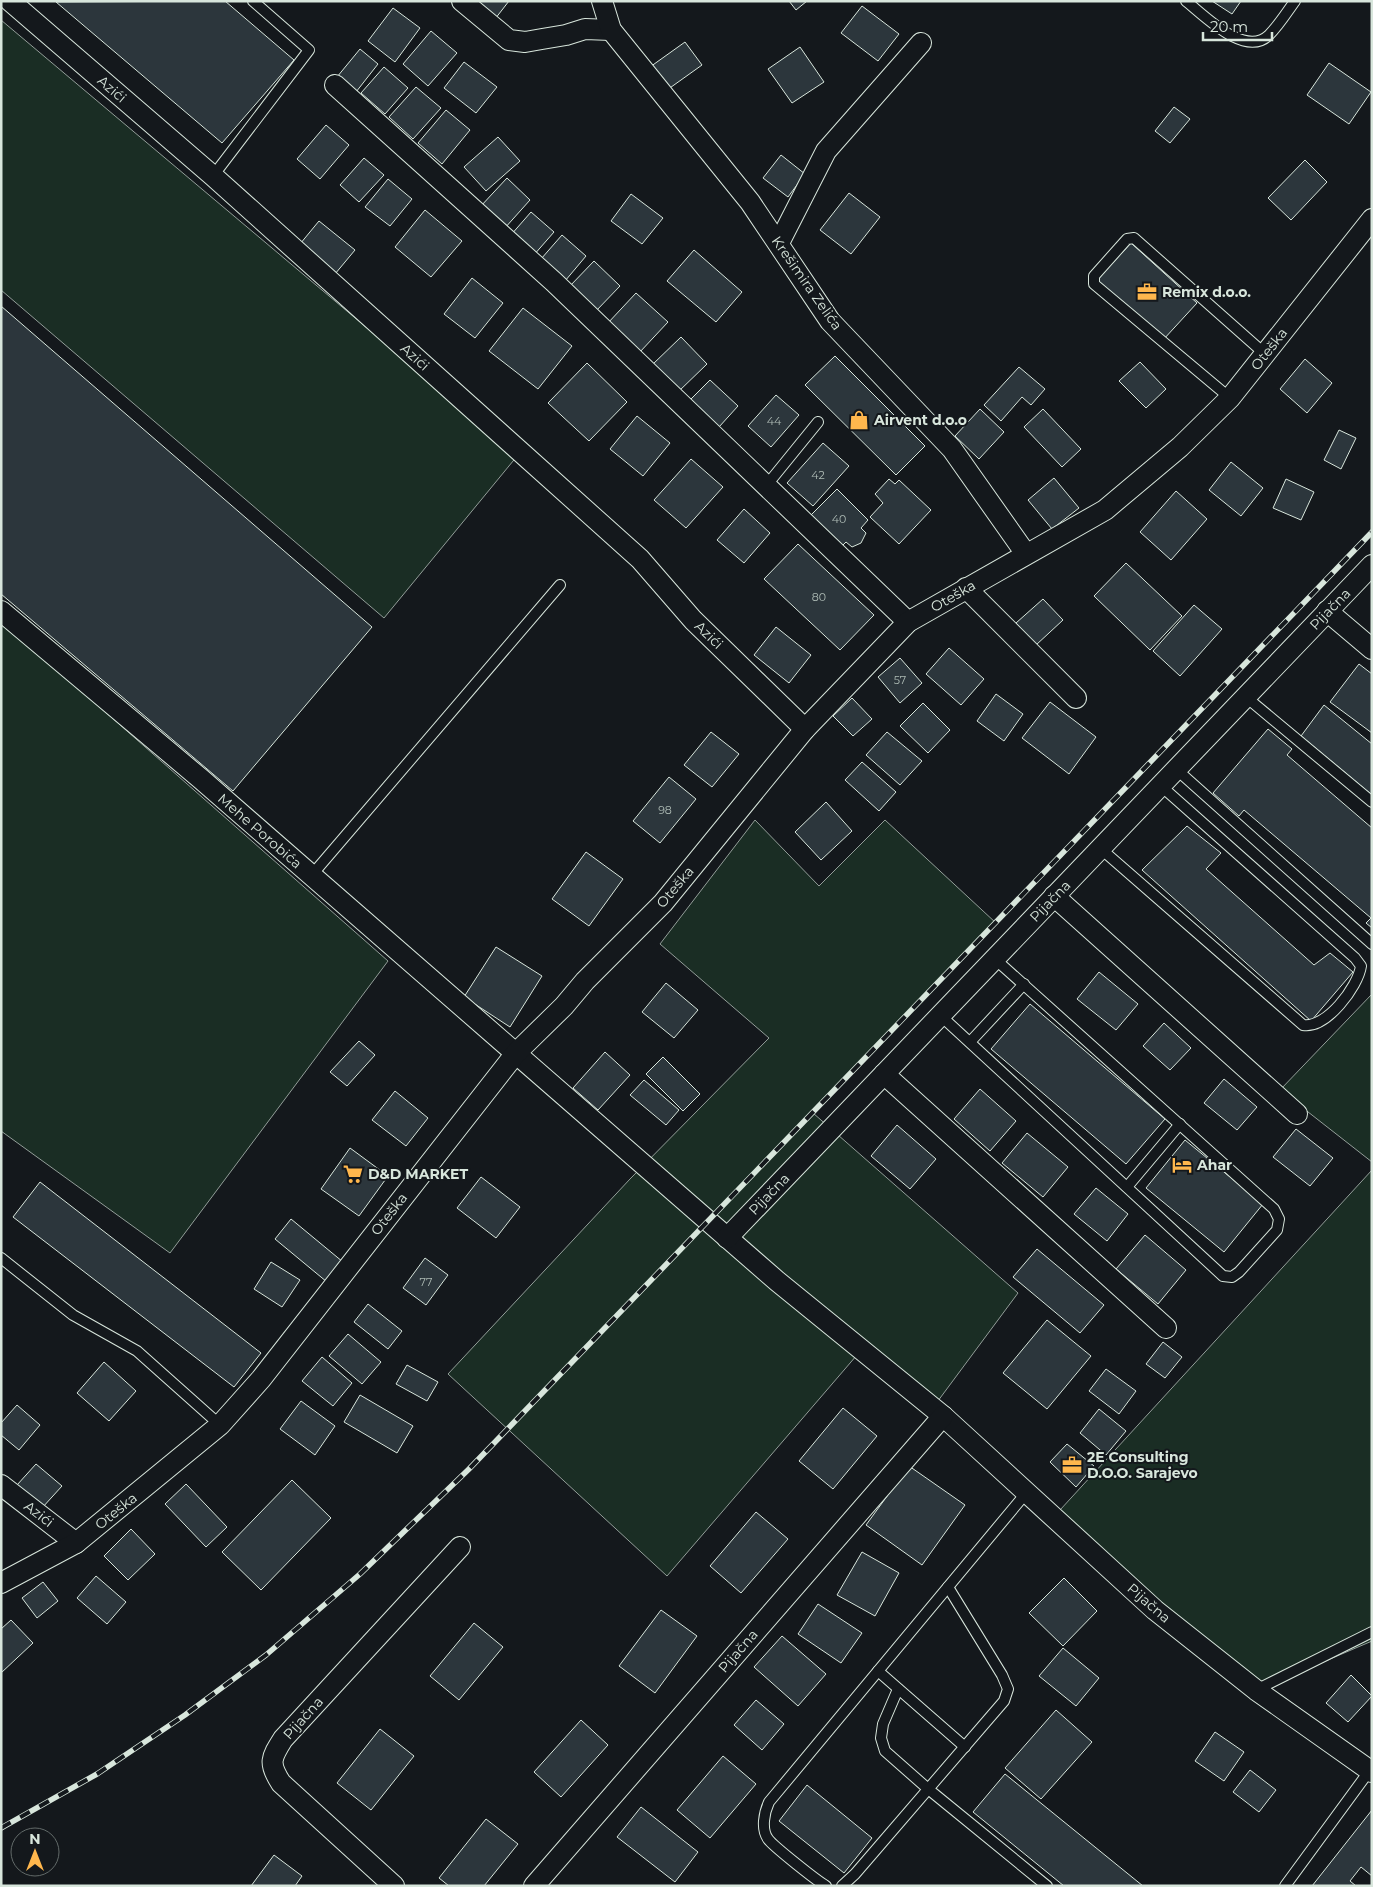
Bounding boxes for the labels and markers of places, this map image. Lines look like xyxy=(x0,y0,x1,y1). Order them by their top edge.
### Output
office icon: Remix d.o.o. xyxy=(1136,281,1158,303)
place label: Remix d.o.o. xyxy=(1162,283,1251,301)
shop icon: Airvent d.o.o xyxy=(848,409,870,431)
place label: Airvent d.o.o xyxy=(873,411,967,429)
hotel icon: Ahar xyxy=(1171,1154,1193,1176)
place label: Ahar xyxy=(1196,1156,1232,1174)
supermarket icon: D&D MARKET xyxy=(342,1163,364,1185)
place label: D&D MARKET xyxy=(368,1165,468,1183)
place label: 2E Consulting D.O.O. Sarajevo xyxy=(1087,1448,1198,1482)
office icon: 2E Consulting D.O.O. Sarajevo xyxy=(1061,1454,1083,1476)

